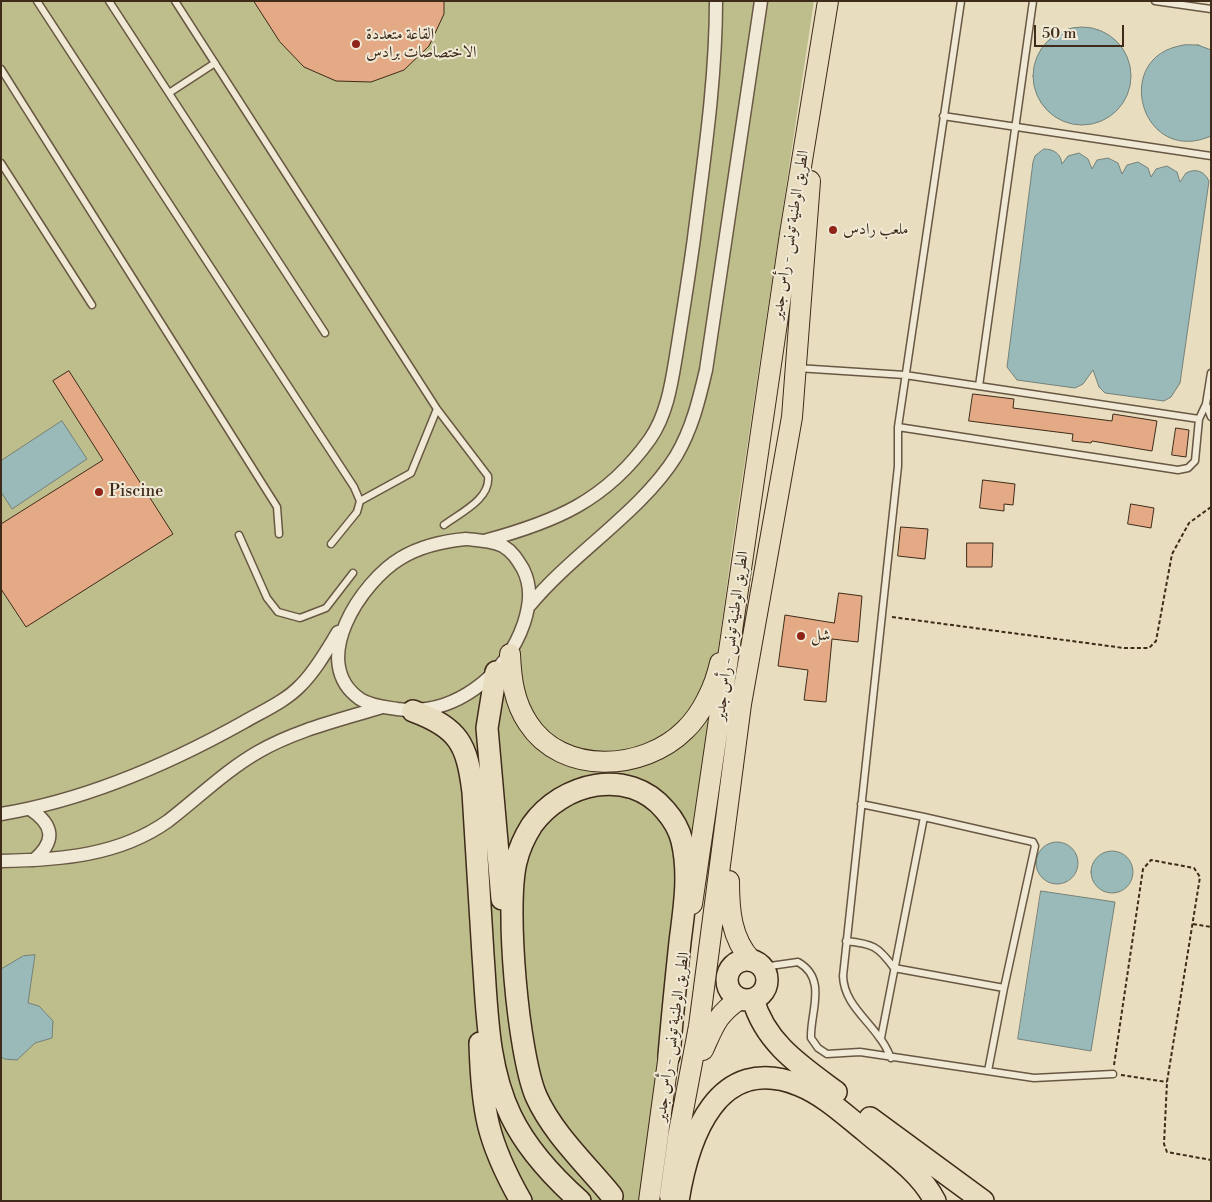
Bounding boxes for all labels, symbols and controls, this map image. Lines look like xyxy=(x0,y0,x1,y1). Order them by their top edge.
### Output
scale bar xyxy=(1037,15,1127,47)
text: 50 m xyxy=(1042,24,1076,43)
place label: القاعة متعددة الاختصاصات برادس xyxy=(366,25,476,63)
marker: القاعة متعددة الاختصاصات برادس xyxy=(350,38,362,50)
street label: الطريق الوطنية تونس - رأس جدير xyxy=(768,149,814,321)
place label: ملعب رادس xyxy=(843,220,909,240)
marker: ملعب رادس xyxy=(827,224,839,236)
place label: Piscine xyxy=(109,482,163,502)
marker: Piscine xyxy=(93,486,105,498)
street label: الطريق الوطنية تونس - رأس جدير xyxy=(711,550,753,722)
place label: شل xyxy=(811,626,830,646)
marker: شل xyxy=(795,630,807,642)
street label: الطريق الوطنية تونس - رأس جدير xyxy=(652,951,694,1123)

